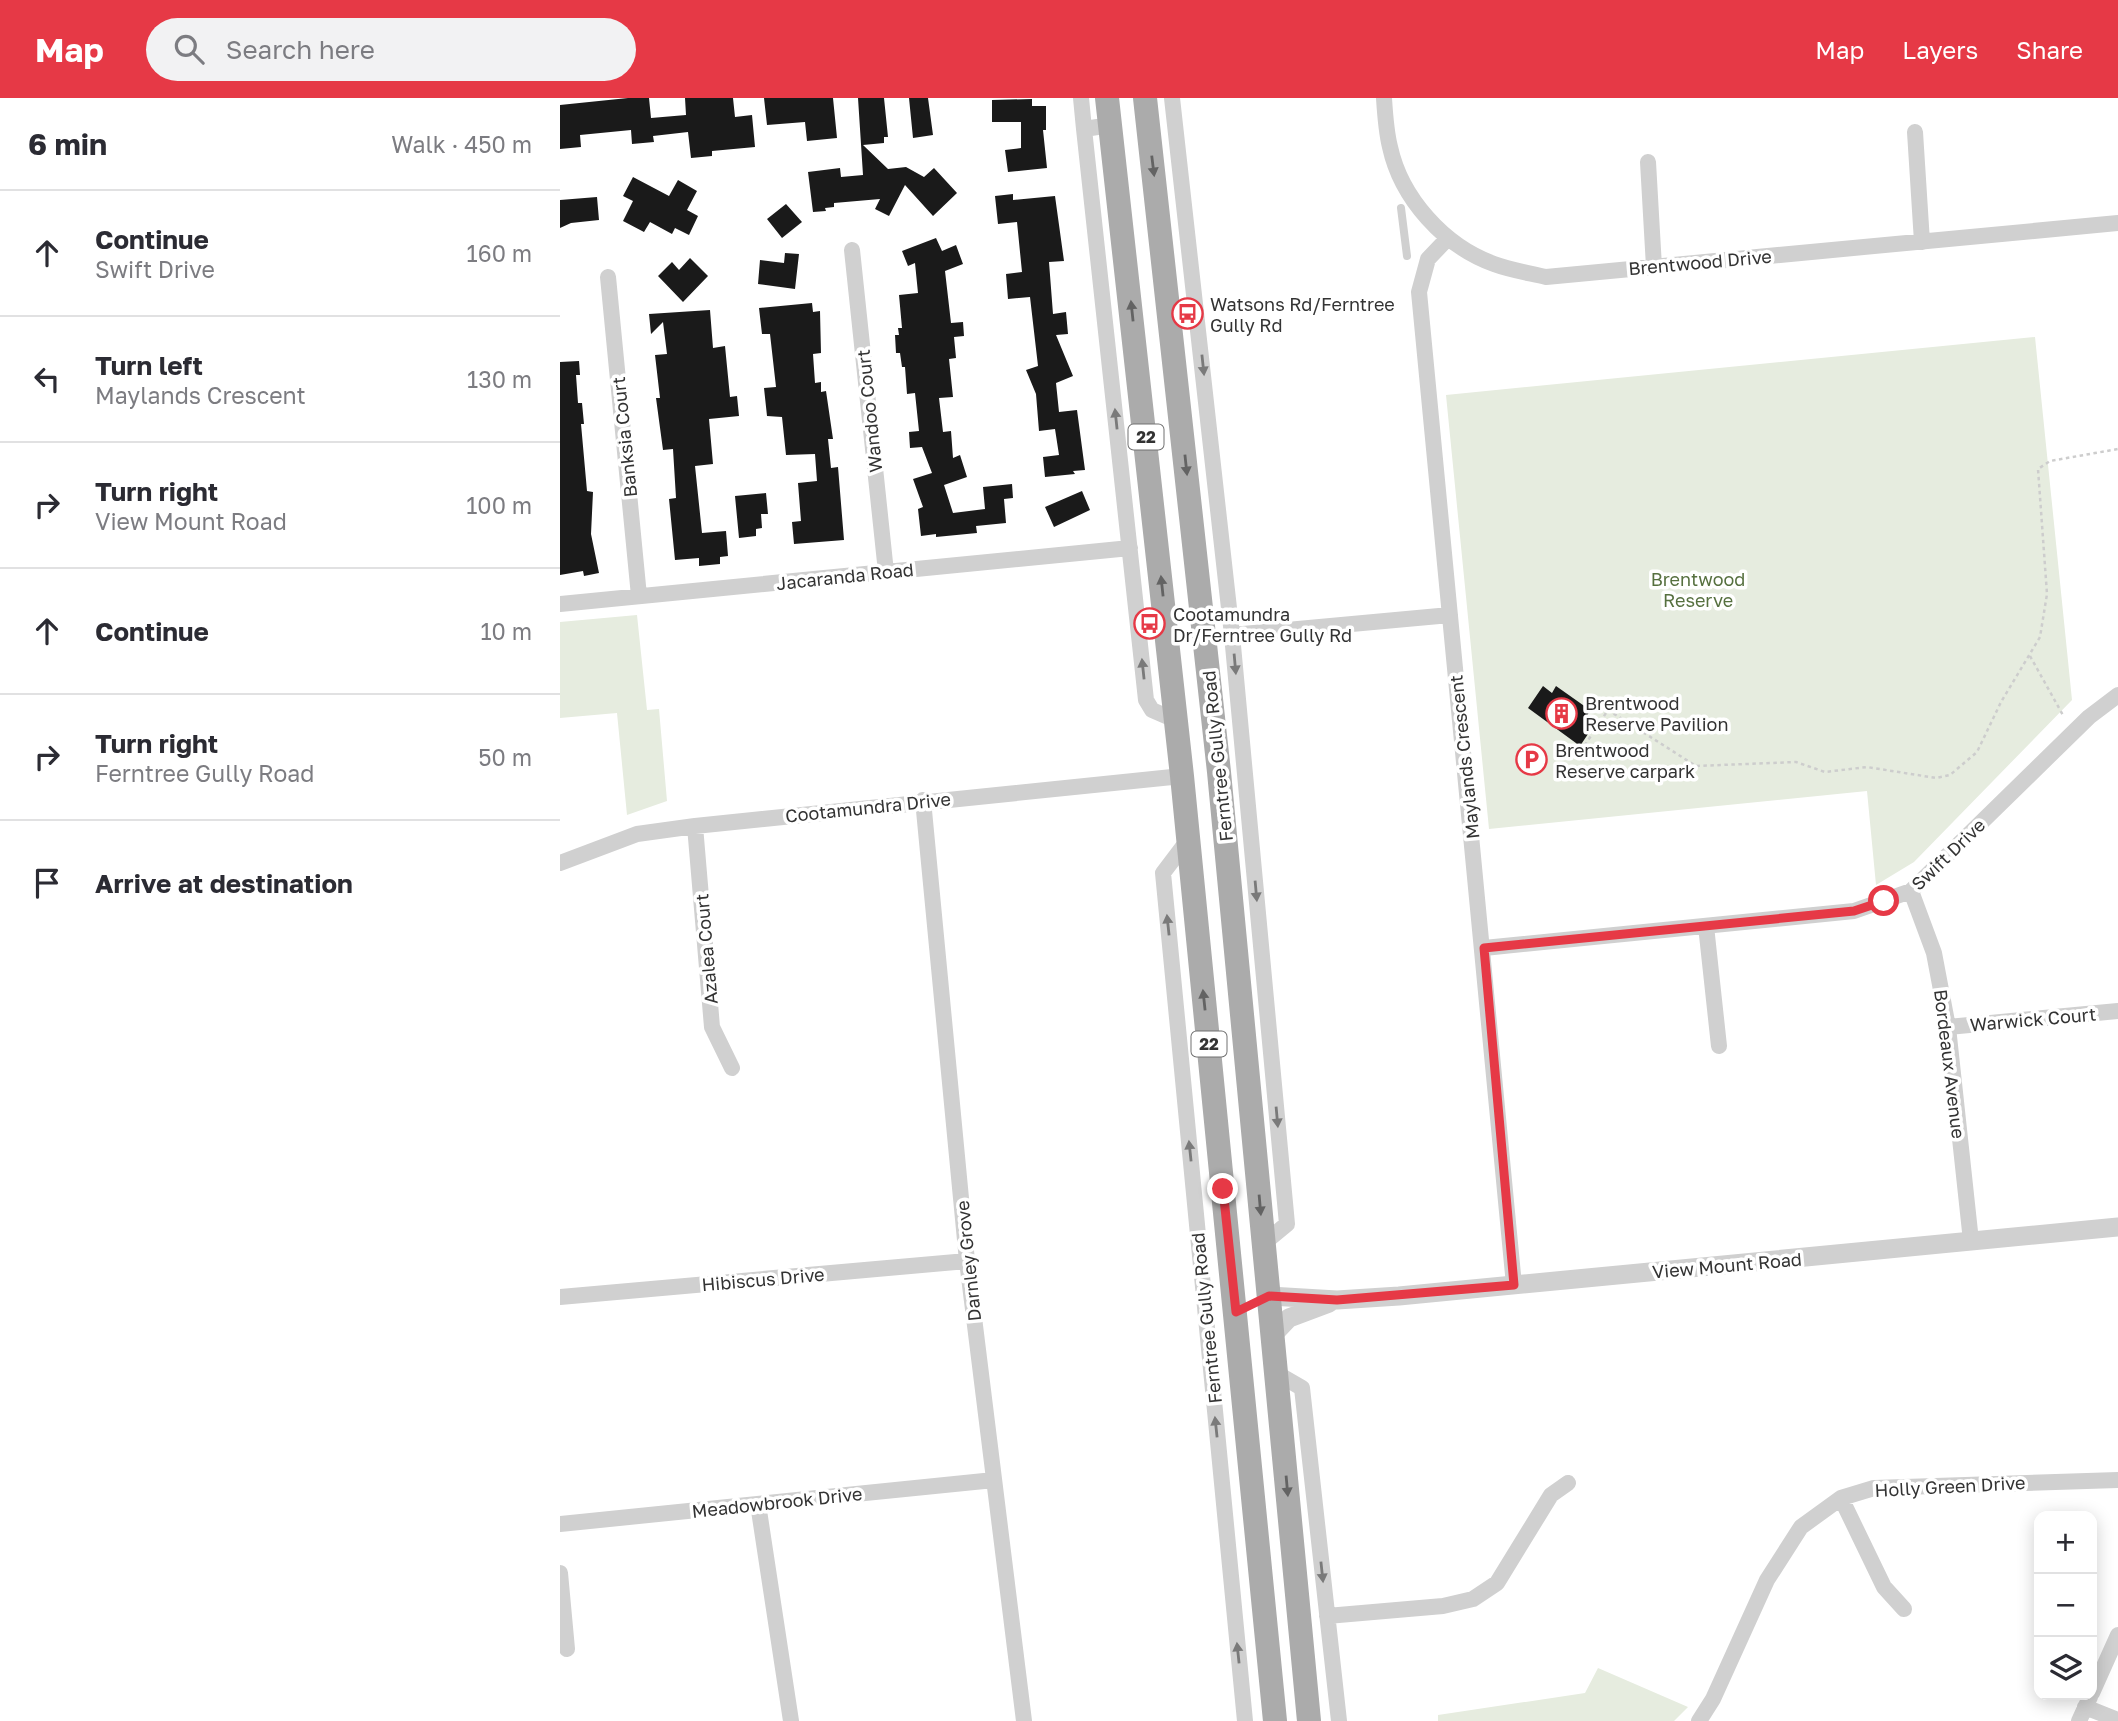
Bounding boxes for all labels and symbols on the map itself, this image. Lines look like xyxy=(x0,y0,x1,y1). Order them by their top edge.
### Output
one-way arrow xyxy=(1147,155,1158,177)
street label: Brentwood Drive xyxy=(1627,245,1773,279)
place label: Watsons Rd/Ferntree Gully Rd xyxy=(1210,293,1395,336)
bus stop icon: Watsons Rd/Ferntree Gully Rd xyxy=(1170,297,1204,331)
one-way arrow xyxy=(1126,300,1137,322)
street label: Wandoo Court xyxy=(852,348,886,474)
one-way arrow xyxy=(1197,354,1208,376)
street label: Banksia Court xyxy=(607,376,641,498)
one-way arrow xyxy=(1110,408,1121,430)
road number: 22 xyxy=(1128,424,1164,450)
one-way arrow xyxy=(1180,454,1191,476)
street label: Jacaranda Road xyxy=(775,558,915,594)
park label: Brentwood Reserve xyxy=(1651,568,1745,611)
one-way arrow xyxy=(1156,575,1167,597)
place label: Cootamundra Dr/Ferntree Gully Rd xyxy=(1173,603,1352,646)
bus stop icon: Cootamundra Dr/Ferntree Gully Rd xyxy=(1133,607,1167,641)
one-way arrow xyxy=(1230,654,1241,676)
one-way arrow xyxy=(1137,658,1148,680)
street label: Ferntree Gully Road xyxy=(1197,669,1237,843)
street label: Maylands Crescent xyxy=(1444,674,1484,840)
place label: Brentwood Reserve Pavilion xyxy=(1585,692,1728,735)
building icon: Brentwood Reserve Pavilion xyxy=(1545,696,1579,730)
place label: Brentwood Reserve carpark xyxy=(1555,739,1695,782)
parking icon: Brentwood Reserve carpark xyxy=(1515,743,1549,777)
street label: Cootamundra Drive xyxy=(784,787,952,827)
street label: Swift Drive xyxy=(1907,814,1989,894)
one-way arrow xyxy=(1251,880,1262,902)
route start xyxy=(1868,885,1899,916)
street label: Azalea Court xyxy=(690,893,722,1005)
one-way arrow xyxy=(1162,914,1173,936)
street label: Bordeaux Avenue xyxy=(1930,988,1970,1140)
one-way arrow xyxy=(1199,989,1210,1011)
street label: Warwick Court xyxy=(1969,1003,2097,1035)
road number: 22 xyxy=(1192,1032,1226,1056)
one-way arrow xyxy=(1272,1107,1283,1129)
one-way arrow xyxy=(1184,1140,1195,1162)
route end xyxy=(1207,1173,1238,1204)
one-way arrow xyxy=(1255,1195,1266,1217)
street label: Darnley Grove xyxy=(951,1200,985,1322)
street label: Ferntree Gully Road xyxy=(1186,1231,1226,1405)
street label: View Mount Road xyxy=(1651,1248,1803,1282)
street label: Hibiscus Drive xyxy=(701,1263,825,1295)
one-way arrow xyxy=(1211,1415,1222,1437)
street label: Holly Green Drive xyxy=(1874,1471,2026,1501)
one-way arrow xyxy=(1281,1475,1292,1497)
street label: Meadowbrook Drive xyxy=(691,1482,863,1522)
one-way arrow xyxy=(1317,1561,1328,1583)
one-way arrow xyxy=(1232,1642,1243,1664)

